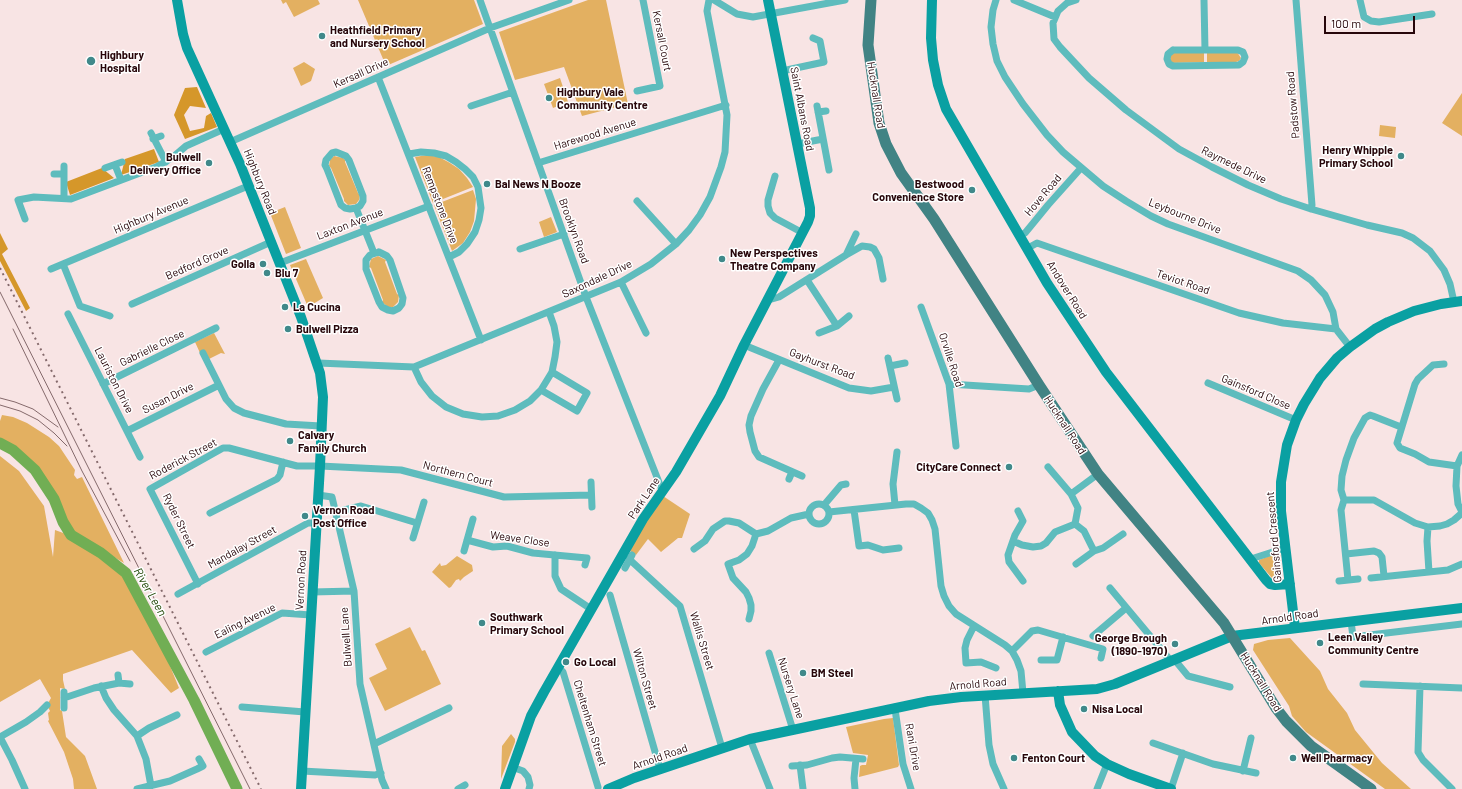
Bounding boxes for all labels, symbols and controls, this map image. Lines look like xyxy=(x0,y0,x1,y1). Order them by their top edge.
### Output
scale bar xyxy=(1326,8,1417,34)
street label: Kersall Court xyxy=(650,10,674,72)
text: 100 m xyxy=(1331,16,1361,30)
place label: Heathfield Primary and Nursery School xyxy=(330,23,425,49)
marker: Heathfield Primary and Nursery School xyxy=(317,31,327,41)
place label: Highbury Hospital xyxy=(100,48,144,74)
marker: Highbury Hospital xyxy=(85,55,97,67)
street label: Kersall Drive xyxy=(331,55,391,91)
street label: Hucknall Road xyxy=(864,61,888,129)
street label: Saint Albans Road xyxy=(787,66,817,152)
street label: Padstow Road xyxy=(1283,71,1303,139)
place label: Highbury Vale Community Centre xyxy=(557,85,648,111)
marker: Highbury Vale Community Centre xyxy=(544,93,554,103)
street label: Harewood Avenue xyxy=(552,115,638,153)
place label: Henry Whipple Primary School xyxy=(1319,143,1393,169)
street label: Raymede Drive xyxy=(1199,144,1269,186)
street label: Highbury Road xyxy=(241,147,279,217)
place label: Bulwell Delivery Office xyxy=(130,150,201,176)
marker: Henry Whipple Primary School xyxy=(1396,151,1406,161)
marker: Bulwell Delivery Office xyxy=(204,158,214,168)
street label: Rempstone Drive xyxy=(419,165,461,245)
street label: Hove Road xyxy=(1022,171,1064,219)
place label: Bal News N Booze xyxy=(495,177,581,191)
place label: Bestwood Convenience Store xyxy=(872,177,964,203)
marker: Bal News N Booze xyxy=(482,179,492,189)
marker: Bestwood Convenience Store xyxy=(967,185,977,195)
street label: Highbury Avenue xyxy=(111,193,191,237)
street label: Leybourne Drive xyxy=(1147,195,1223,237)
street label: Brooklyn Road xyxy=(556,197,592,265)
street label: Laxton Avenue xyxy=(315,205,385,243)
street label: Bedford Grove xyxy=(163,243,231,283)
place label: New Perspectives Theatre Company xyxy=(730,246,818,272)
marker: New Perspectives Theatre Company xyxy=(717,254,727,264)
place label: Golla xyxy=(231,257,255,271)
street label: Saxondale Drive xyxy=(560,257,634,301)
marker: Golla xyxy=(258,259,268,269)
street label: Andover Road xyxy=(1044,259,1090,321)
place label: Blu 7 xyxy=(275,266,298,280)
street label: Teviot Road xyxy=(1155,267,1211,297)
marker: Blu 7 xyxy=(262,268,272,278)
place label: La Cucina xyxy=(293,300,341,314)
marker: La Cucina xyxy=(280,302,290,312)
place label: Bulwell Pizza xyxy=(296,322,359,336)
marker: Bulwell Pizza xyxy=(283,324,293,334)
street label: Gabrielle Close xyxy=(117,327,187,369)
street label: Orville Road xyxy=(936,331,966,389)
street label: Lauriston Drive xyxy=(92,345,136,415)
street label: Gayhurst Road xyxy=(787,345,857,383)
street label: Gainsford Close xyxy=(1219,371,1293,413)
street label: Susan Drive xyxy=(140,379,196,417)
street label: Hucknall Road xyxy=(1041,393,1089,457)
place label: Calvary Family Church xyxy=(298,428,367,454)
street label: Roderick Street xyxy=(147,436,219,482)
marker: Calvary Family Church xyxy=(285,436,295,446)
street label: Northern Court xyxy=(421,458,495,490)
place label: CityCare Connect xyxy=(916,460,1001,474)
marker: CityCare Connect xyxy=(1004,462,1014,472)
street label: Park Lane xyxy=(625,475,663,521)
street label: Ryder Street xyxy=(160,491,198,551)
street label: Gainsford Crescent xyxy=(1263,491,1285,583)
place label: Vernon Road Post Office xyxy=(313,503,375,529)
marker: Vernon Road Post Office xyxy=(300,511,310,521)
street label: Mandalay Street xyxy=(205,523,279,571)
street label: Weave Close xyxy=(489,528,551,550)
street label: Vernon Road xyxy=(293,550,309,610)
water label: River Leen xyxy=(130,565,170,619)
street label: Ealing Avenue xyxy=(212,600,278,642)
street label: Arnold Road xyxy=(1261,606,1319,628)
street label: Bulwell Lane xyxy=(337,607,355,667)
place label: Southwark Primary School xyxy=(490,610,564,636)
street label: Wallis Street xyxy=(687,610,717,672)
marker: Southwark Primary School xyxy=(477,618,487,628)
place label: Leen Valley Community Centre xyxy=(1328,630,1419,656)
place label: George Brough (1890-1970) xyxy=(1095,631,1167,657)
marker: Leen Valley Community Centre xyxy=(1315,638,1325,648)
marker: George Brough (1890-1970) xyxy=(1170,639,1180,649)
street label: Wilton Street xyxy=(630,647,660,711)
street label: Hucknall Road xyxy=(1238,650,1284,714)
place label: Go Local xyxy=(574,655,616,669)
street label: Nursery Lane xyxy=(775,656,807,720)
marker: Go Local xyxy=(561,657,571,667)
place label: BM Steel xyxy=(811,666,853,680)
marker: BM Steel xyxy=(798,668,808,678)
street label: Arnold Road xyxy=(949,675,1007,693)
street label: Cheltenham Street xyxy=(571,678,609,768)
place label: Nisa Local xyxy=(1092,702,1142,716)
marker: Nisa Local xyxy=(1079,704,1089,714)
street label: Rani Drive xyxy=(902,722,924,772)
street label: Arnold Road xyxy=(631,741,689,773)
place label: Fenton Court xyxy=(1022,751,1085,765)
place label: Well Pharmacy xyxy=(1301,751,1372,765)
marker: Fenton Court xyxy=(1009,753,1019,763)
marker: Well Pharmacy xyxy=(1288,753,1298,763)

